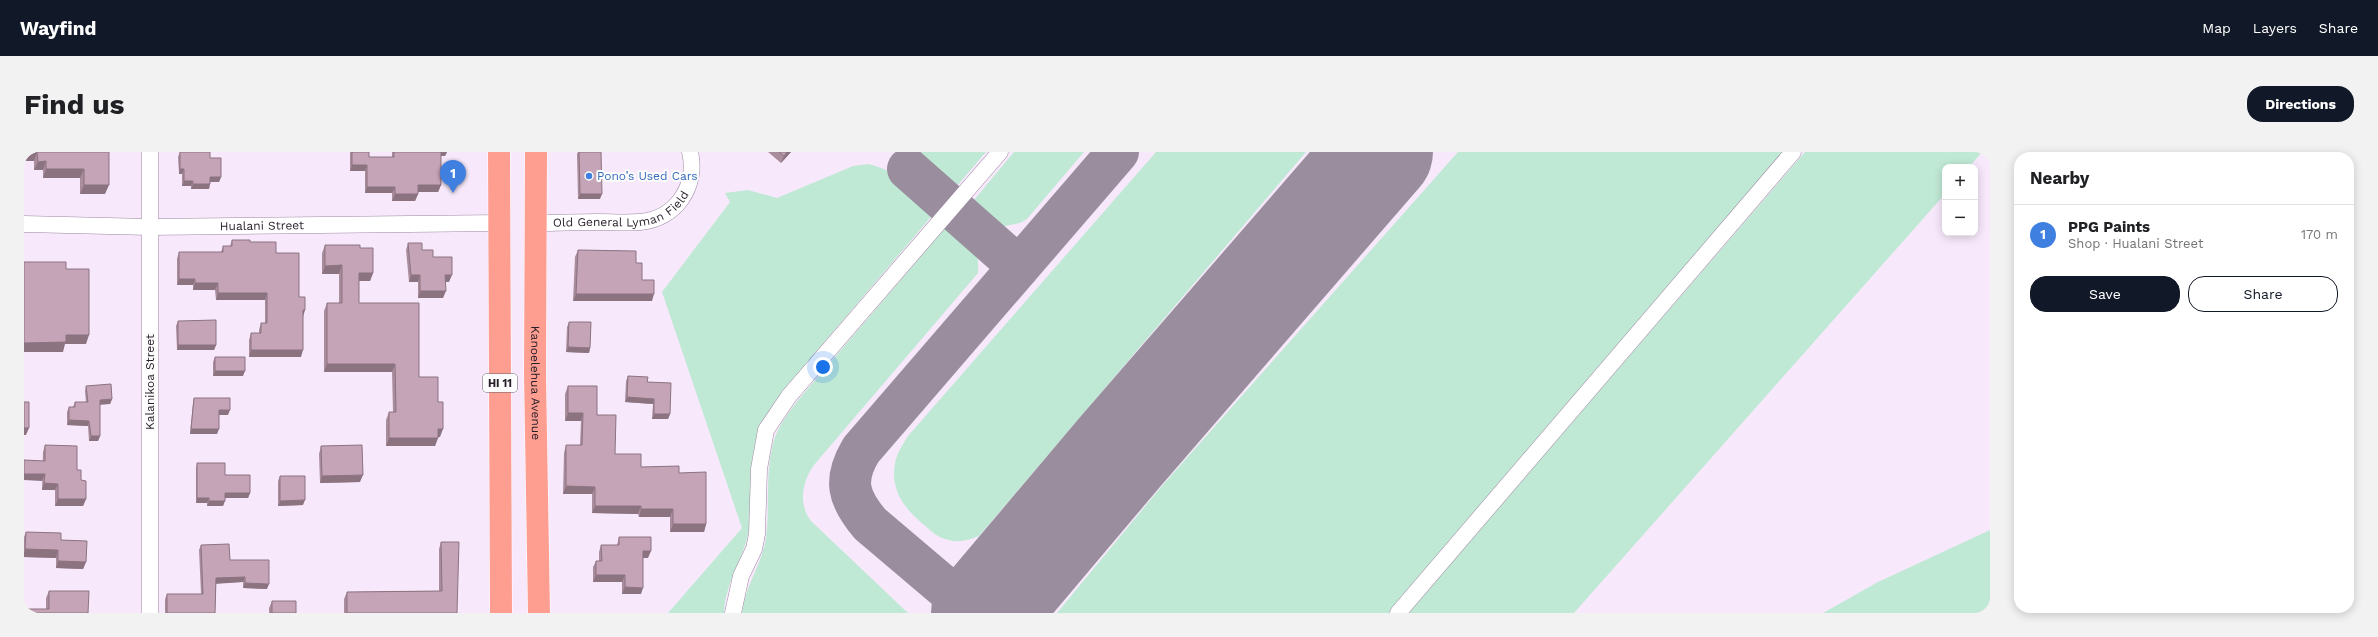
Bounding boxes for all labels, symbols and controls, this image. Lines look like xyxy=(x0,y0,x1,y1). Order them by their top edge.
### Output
text: Wayfind xyxy=(20,17,96,40)
text: Map xyxy=(2202,20,2231,36)
text: Layers xyxy=(2253,20,2297,36)
text: Share xyxy=(2319,20,2358,36)
button: Directions xyxy=(2247,86,2354,122)
text: Find us xyxy=(24,88,124,121)
pin: 1 xyxy=(440,160,466,193)
map controls xyxy=(1942,164,1978,236)
button: + xyxy=(1942,164,1978,200)
text: Nearby xyxy=(2030,168,2089,188)
place label: Pono’s Used Cars xyxy=(597,169,698,183)
marker: Pono’s Used Cars xyxy=(584,171,594,181)
street label: Old General Lyman Field xyxy=(553,188,692,230)
button: − xyxy=(1942,200,1978,236)
street label: Hualani Street xyxy=(220,218,304,233)
text: PPG Paints xyxy=(2068,218,2150,236)
text: 1 xyxy=(2040,227,2046,242)
text: 170 m xyxy=(2301,227,2338,242)
text: Shop · Hualani Street xyxy=(2068,236,2203,251)
button: Save xyxy=(2030,276,2180,312)
button: Share xyxy=(2188,276,2338,312)
street label: Kanoelehua Avenue xyxy=(528,326,543,440)
street label: Kalanikoa Street xyxy=(143,334,157,430)
your location xyxy=(813,357,833,377)
road number: HI 11 xyxy=(483,374,517,392)

